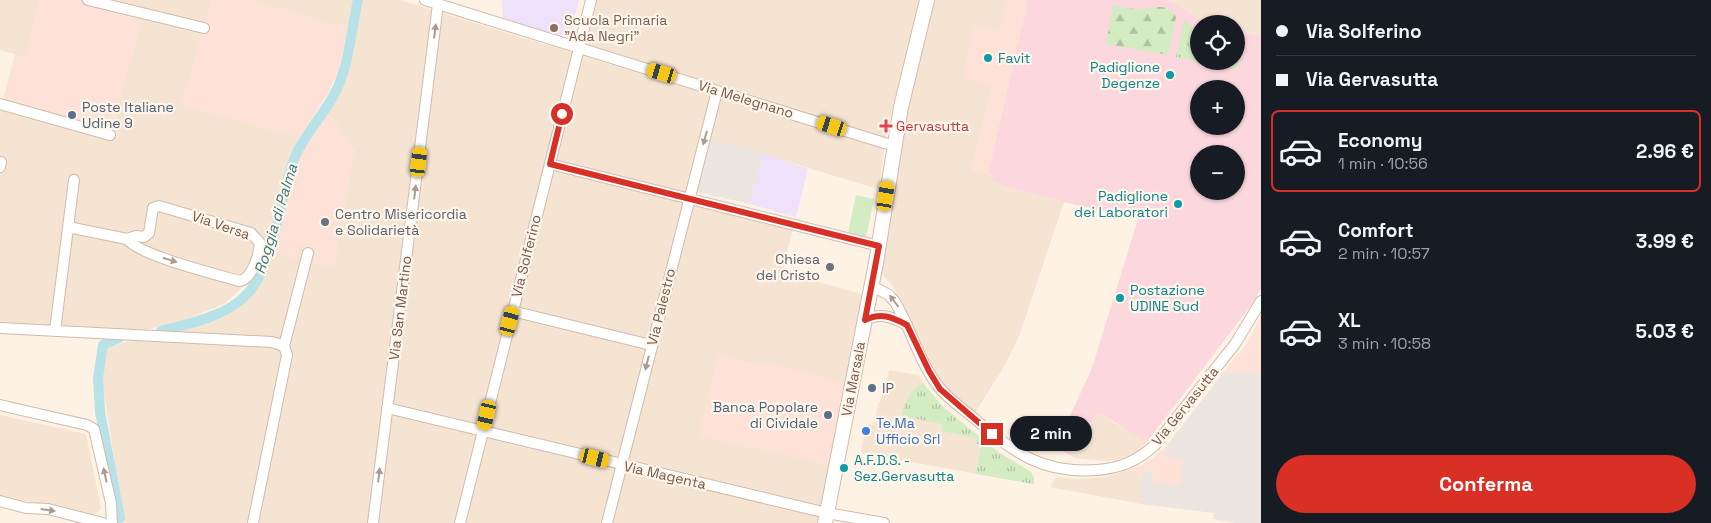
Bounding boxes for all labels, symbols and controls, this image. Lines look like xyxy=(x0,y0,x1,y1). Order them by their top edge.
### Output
place label: Scuola Primaria "Ada Negri" xyxy=(564,11,667,45)
map controls xyxy=(1190,15,1245,200)
button: locate xyxy=(1190,15,1245,70)
text: Via Solferino xyxy=(1306,19,1422,44)
one-way arrow xyxy=(431,22,439,38)
marker: Scuola Primaria "Ada Negri" xyxy=(548,22,560,34)
place label: Favit xyxy=(998,49,1031,67)
marker: Favit xyxy=(982,52,994,64)
place label: Padiglione Degenze xyxy=(1090,58,1160,92)
car xyxy=(645,61,678,85)
text: Via Gervasutta xyxy=(1306,67,1438,92)
marker: Padiglione Degenze xyxy=(1164,69,1176,81)
street label: Via Melegnano xyxy=(696,76,796,122)
button: + xyxy=(1190,80,1245,135)
place label: Poste Italiane Udine 9 xyxy=(82,98,174,132)
route start xyxy=(551,103,573,125)
marker: Poste Italiane Udine 9 xyxy=(66,109,78,121)
car xyxy=(815,114,848,138)
place label: Gervasutta xyxy=(896,117,969,135)
marker: Gervasutta xyxy=(880,120,892,132)
text: Economy xyxy=(1338,128,1422,153)
icon: car xyxy=(1278,129,1323,174)
one-way arrow xyxy=(700,130,708,145)
text: 2.96 € xyxy=(1636,139,1694,164)
button: − xyxy=(1190,145,1245,200)
car xyxy=(409,146,428,178)
text: 1 min · 10:56 xyxy=(1338,153,1428,174)
water label: Roggia di Palma xyxy=(250,161,301,276)
car xyxy=(876,180,895,212)
one-way arrow xyxy=(411,184,419,200)
place label: Padiglione dei Laboratori xyxy=(1074,187,1168,221)
marker: Padiglione dei Laboratori xyxy=(1172,198,1184,210)
place label: Centro Misericordia e Solidarietà xyxy=(335,205,467,239)
street label: Via Versa xyxy=(189,207,253,243)
street label: Via Solferino xyxy=(507,213,545,299)
marker: Centro Misericordia e Solidarietà xyxy=(319,216,331,228)
text: Comfort xyxy=(1338,218,1414,243)
icon: car xyxy=(1278,219,1323,264)
text: 3.99 € xyxy=(1636,229,1694,254)
text: 2 min · 10:57 xyxy=(1338,243,1430,264)
place label: Chiesa del Cristo xyxy=(756,250,820,284)
street label: Via San Martino xyxy=(385,255,415,361)
one-way arrow xyxy=(163,256,178,264)
marker: Chiesa del Cristo xyxy=(824,261,836,273)
street label: Via Palestro xyxy=(643,266,679,348)
place label: Postazione UDINE Sud xyxy=(1130,281,1205,315)
marker: Postazione UDINE Sud xyxy=(1114,292,1126,304)
one-way arrow xyxy=(888,295,899,308)
car xyxy=(498,305,521,337)
text: XL xyxy=(1338,308,1361,333)
icon: car xyxy=(1278,309,1323,354)
text: 5.03 € xyxy=(1636,319,1694,344)
text: 3 min · 10:58 xyxy=(1338,333,1431,354)
street label: Via Marsala xyxy=(837,340,869,418)
one-way arrow xyxy=(643,356,651,371)
street label: Via Gervasutta xyxy=(1148,363,1222,449)
place label: IP xyxy=(882,379,894,397)
marker: IP xyxy=(866,382,878,394)
place label: Banca Popolare di Cividale xyxy=(713,398,818,432)
car xyxy=(476,399,497,431)
marker: Banca Popolare di Cividale xyxy=(822,409,834,421)
place label: Te.Ma Ufficio Srl xyxy=(876,414,940,448)
callout: 2 min xyxy=(1010,416,1092,452)
route end xyxy=(981,423,1003,445)
text: 2 min xyxy=(1030,423,1072,444)
marker: Te.Ma Ufficio Srl xyxy=(860,425,872,437)
car xyxy=(578,447,611,469)
place label: A.F.D.S. - Sez.Gervasutta xyxy=(854,451,954,485)
button: Conferma xyxy=(1276,455,1696,513)
street label: Via Magenta xyxy=(622,457,708,493)
marker: A.F.D.S. - Sez.Gervasutta xyxy=(838,462,850,474)
one-way arrow xyxy=(375,466,383,482)
one-way arrow xyxy=(101,467,109,482)
one-way arrow xyxy=(40,506,56,514)

